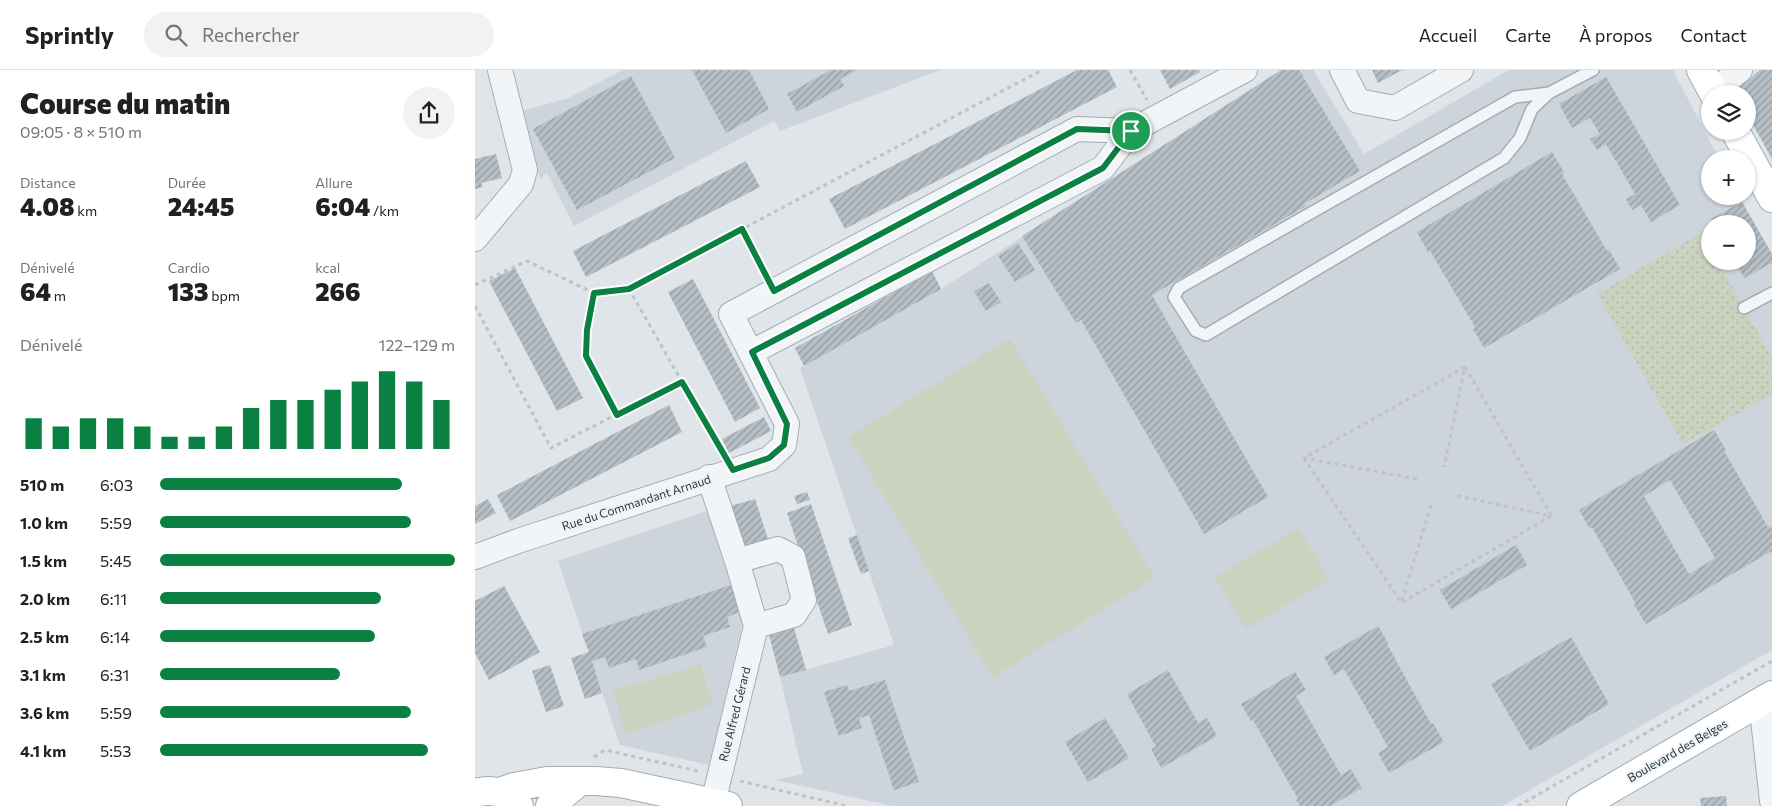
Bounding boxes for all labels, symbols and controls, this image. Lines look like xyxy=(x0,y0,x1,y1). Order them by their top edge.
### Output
search box xyxy=(144,12,494,57)
text: Sprintly xyxy=(25,20,114,49)
icon: search xyxy=(162,21,190,49)
text: Rechercher xyxy=(202,23,300,46)
text: Accueil xyxy=(1419,24,1477,46)
text: Carte xyxy=(1505,24,1551,46)
text: À propos xyxy=(1579,24,1653,46)
text: Contact xyxy=(1681,24,1747,46)
map controls xyxy=(1701,85,1756,270)
button: layers xyxy=(1701,85,1756,140)
text: Course du matin xyxy=(20,86,230,120)
button: share xyxy=(403,87,455,139)
pin xyxy=(1110,110,1152,152)
icon: arrive xyxy=(1117,117,1145,145)
text: 09:05 · 8 × 510 m xyxy=(20,122,142,141)
button: + xyxy=(1701,150,1756,205)
text: Distance xyxy=(20,174,76,191)
text: Durée xyxy=(168,174,206,191)
text: Allure xyxy=(315,174,353,191)
text: 4.08 xyxy=(20,191,75,221)
text: 24:45 xyxy=(168,191,235,221)
text: 6:04 xyxy=(315,191,370,221)
text: km xyxy=(75,202,97,219)
text: /km xyxy=(370,202,399,219)
button: − xyxy=(1701,215,1756,270)
text: Dénivelé xyxy=(20,259,75,276)
text: Cardio xyxy=(168,259,210,276)
text: kcal xyxy=(315,259,340,276)
text: 64 xyxy=(20,276,51,306)
text: 133 xyxy=(168,276,209,306)
text: 266 xyxy=(315,276,361,306)
text: m xyxy=(51,287,66,304)
text: bpm xyxy=(209,287,240,304)
text: Dénivelé xyxy=(20,335,82,354)
text: 122–129 m xyxy=(379,335,455,354)
street label: Rue du Commandant Arnaud xyxy=(560,471,712,533)
text: 510 m xyxy=(20,475,64,494)
text: 6:03 xyxy=(100,475,133,494)
text: 1.0 km xyxy=(20,513,68,532)
text: 5:59 xyxy=(100,513,132,532)
text: 1.5 km xyxy=(20,551,67,570)
text: 5:45 xyxy=(100,551,132,570)
text: 2.0 km xyxy=(20,589,70,608)
text: 6:11 xyxy=(100,589,127,608)
text: 2.5 km xyxy=(20,627,69,646)
text: 6:14 xyxy=(100,627,130,646)
text: 3.1 km xyxy=(20,665,66,684)
text: 6:31 xyxy=(100,665,129,684)
street label: Rue Alfred Gérard xyxy=(715,665,753,763)
text: 3.6 km xyxy=(20,703,69,722)
text: 5:59 xyxy=(100,703,132,722)
street label: Boulevard des Belges xyxy=(1624,716,1730,784)
text: 4.1 km xyxy=(20,741,66,760)
text: 5:53 xyxy=(100,741,131,760)

